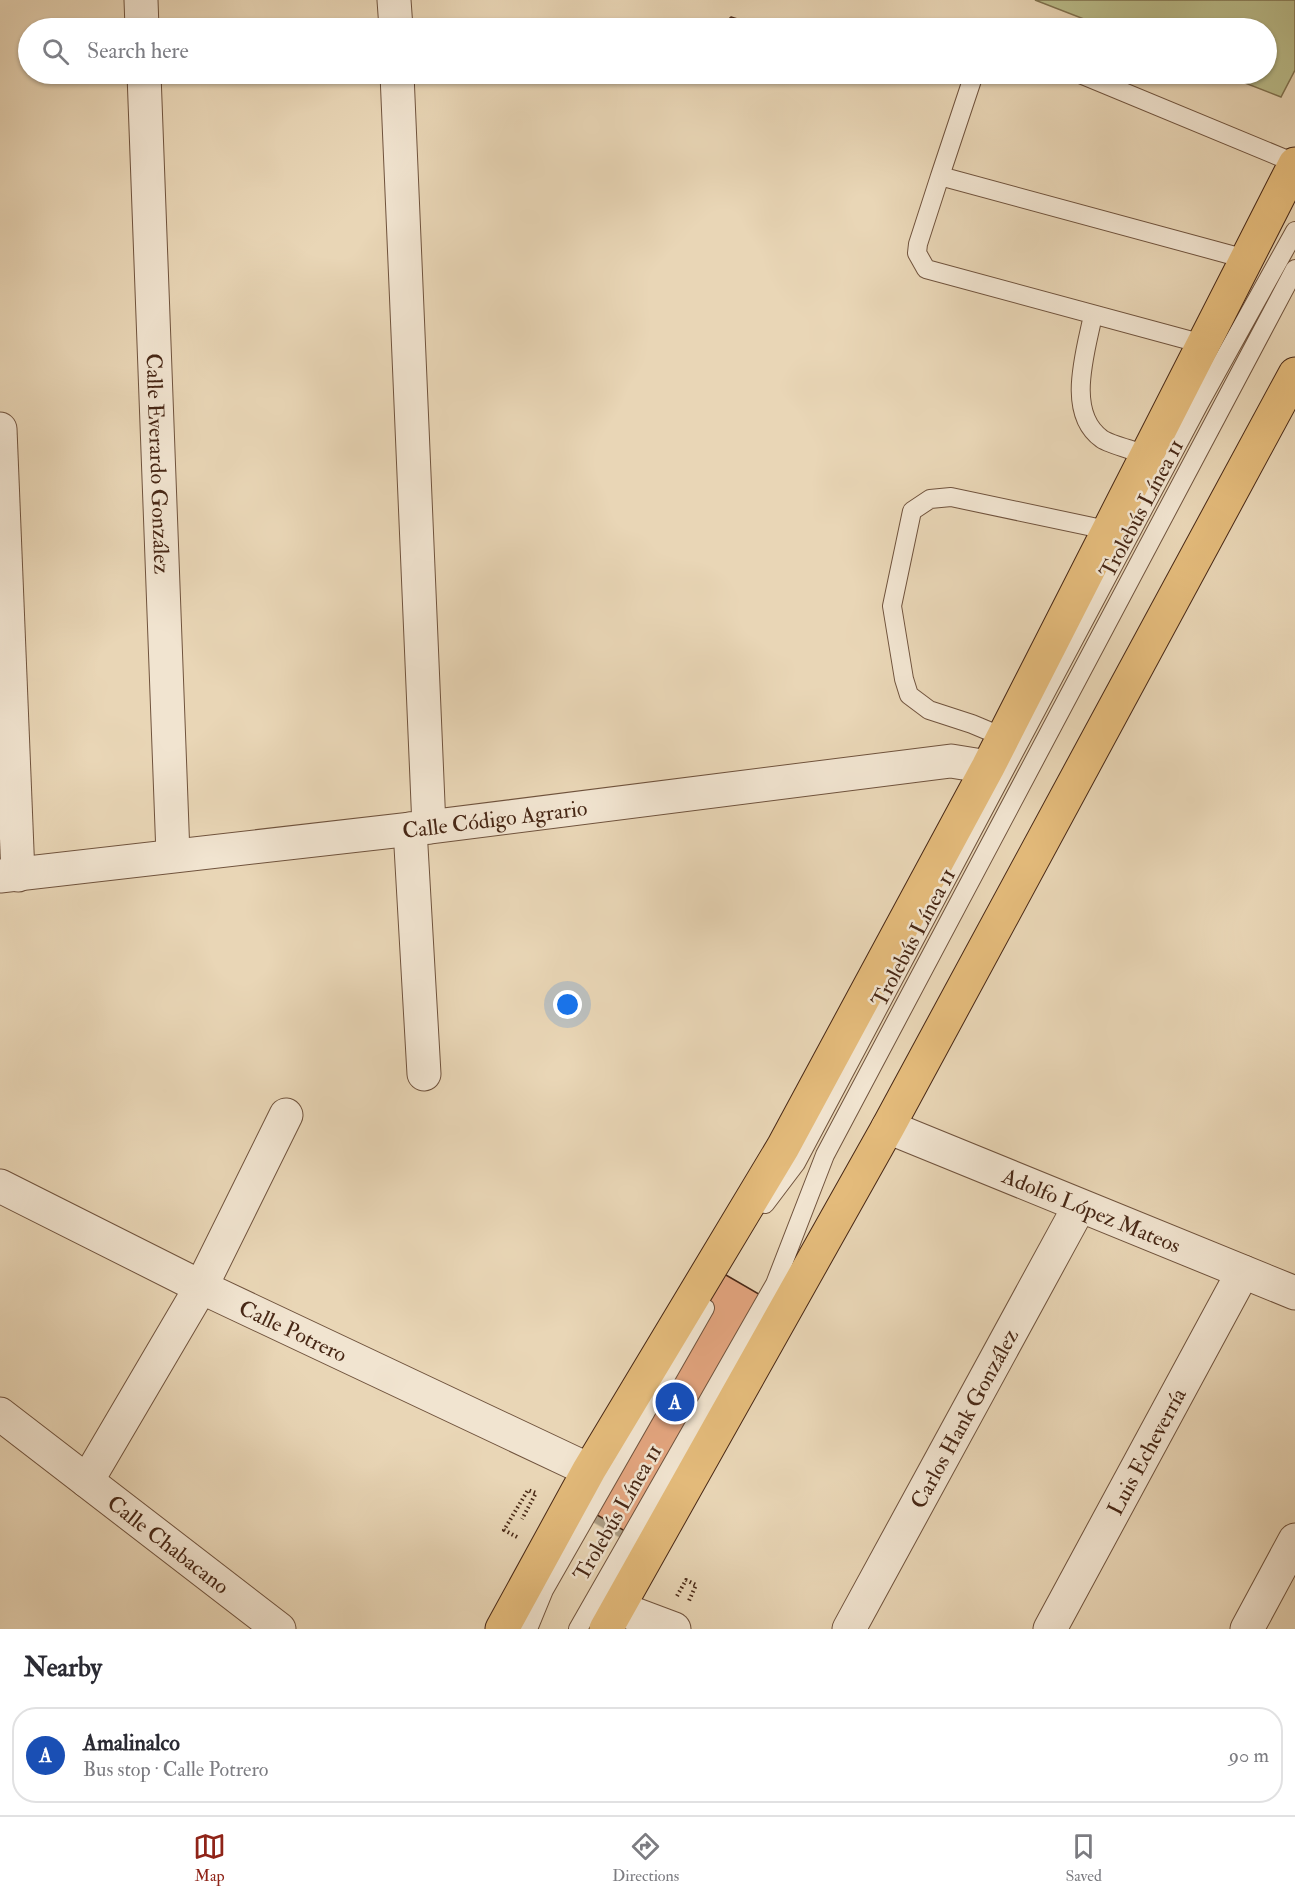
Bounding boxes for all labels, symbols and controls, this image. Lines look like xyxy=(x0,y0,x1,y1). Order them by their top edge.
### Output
search box xyxy=(18,18,1277,84)
icon: search xyxy=(39,35,72,68)
text: Search here xyxy=(87,37,189,65)
street label: Calle Everardo González xyxy=(139,353,176,575)
street label: Trolebús Línea 11 xyxy=(1094,434,1190,583)
street label: Calle Código Agrario xyxy=(401,794,589,845)
street label: Trolebús Línea 11 xyxy=(866,863,962,1012)
your location xyxy=(553,990,582,1019)
street label: Adolfo López Mateos xyxy=(997,1162,1185,1260)
street label: Calle Potrero xyxy=(234,1294,351,1369)
street label: Carlos Hank González xyxy=(904,1324,1025,1514)
pin: A xyxy=(656,1380,694,1424)
street label: Luis Echeverría xyxy=(1101,1382,1193,1520)
street label: Trolebús Línea 11 xyxy=(567,1439,668,1586)
street label: Calle Chabacano xyxy=(102,1489,235,1601)
text: Nearby xyxy=(24,1652,102,1684)
text: Amalinalco xyxy=(83,1729,180,1757)
text: A xyxy=(39,1743,52,1768)
text: 90 m xyxy=(1229,1743,1269,1768)
text: Bus stop · Calle Potrero xyxy=(83,1757,268,1782)
tab: Map xyxy=(193,1830,226,1886)
tab: Directions xyxy=(612,1830,679,1886)
tab: Saved xyxy=(1065,1830,1102,1886)

